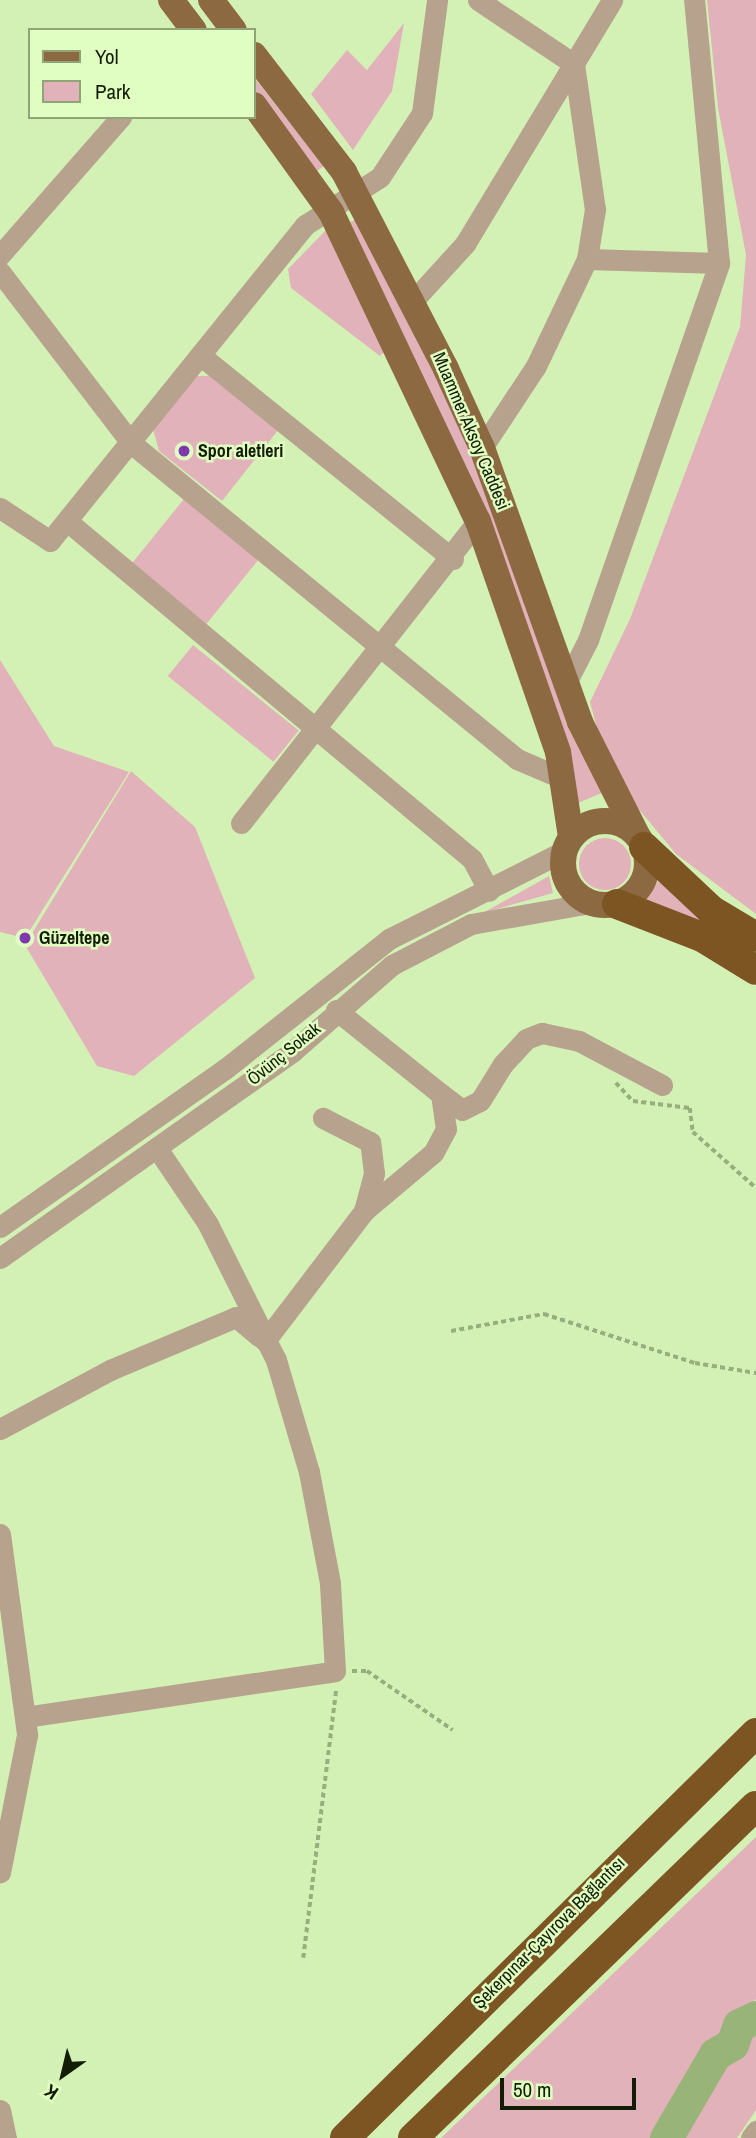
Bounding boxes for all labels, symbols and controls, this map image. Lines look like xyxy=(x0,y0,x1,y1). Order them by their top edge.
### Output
legend xyxy=(28,28,256,119)
text: Yol xyxy=(95,42,119,71)
text: Park xyxy=(95,77,130,106)
street label: Muammer Aksoy Caddesi xyxy=(428,349,514,513)
place label: Spor aletleri xyxy=(198,440,283,462)
marker: Spor aletleri xyxy=(176,443,192,459)
place label: Güzeltepe xyxy=(39,927,110,949)
marker: Güzeltepe xyxy=(17,930,33,946)
street label: Övünç Sokak xyxy=(243,1018,325,1090)
street label: Şekerpınar-Çayırova Bağlantısı xyxy=(469,1853,629,2013)
north arrow xyxy=(28,2040,98,2110)
scale bar xyxy=(504,2064,640,2108)
text: 50 m xyxy=(513,2075,551,2104)
text: K xyxy=(39,2078,63,2106)

